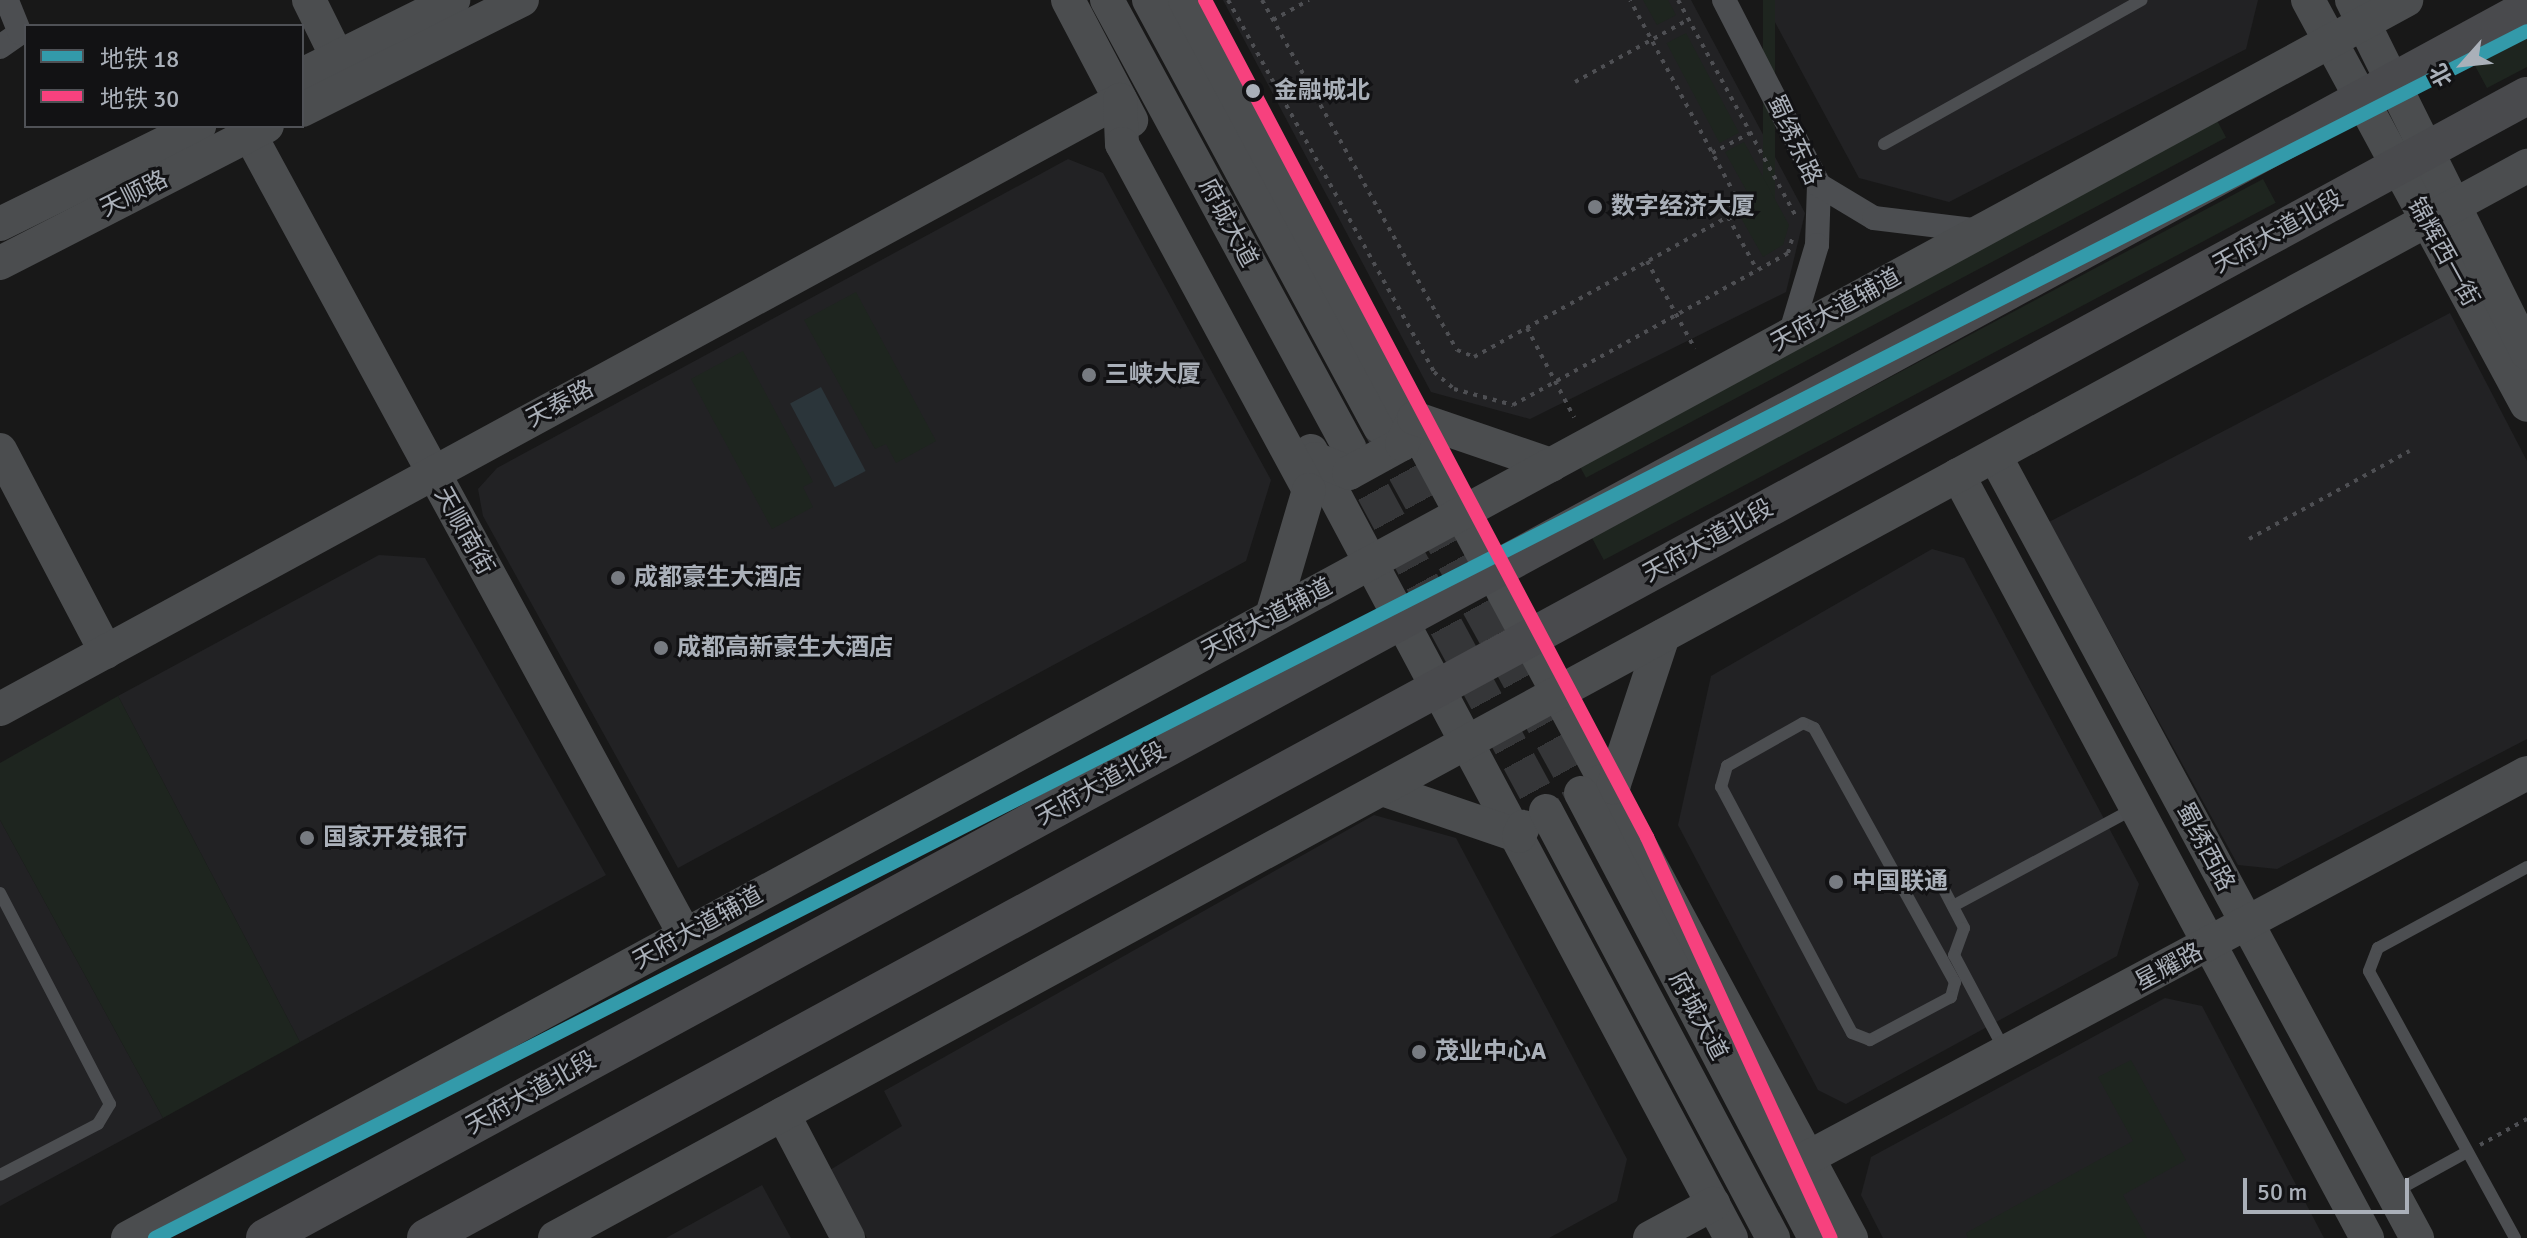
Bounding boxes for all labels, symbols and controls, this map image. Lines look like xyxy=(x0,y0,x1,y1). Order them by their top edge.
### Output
legend xyxy=(24,24,304,128)
north arrow xyxy=(2423,24,2503,104)
text: 地铁 18 xyxy=(100,44,179,74)
text: 北 xyxy=(2424,59,2458,91)
marker: 金融城北 xyxy=(1239,77,1267,105)
place label: 金融城北 xyxy=(1274,77,1370,105)
text: 地铁 30 xyxy=(100,84,179,114)
street label: 蜀绣东路 xyxy=(1761,90,1827,190)
street label: 天顺路 xyxy=(95,165,173,223)
street label: 府城大道 xyxy=(1193,174,1263,272)
street label: 天府大道北段 xyxy=(2208,184,2348,280)
place label: 数字经济大厦 xyxy=(1611,193,1755,221)
street label: 锦辉西一街 xyxy=(2401,193,2485,311)
marker: 数字经济大厦 xyxy=(1586,198,1604,216)
street label: 天府大道辅道 xyxy=(1766,262,1906,358)
place label: 三峡大厦 xyxy=(1105,361,1201,389)
marker: 三峡大厦 xyxy=(1080,366,1098,384)
street label: 天泰路 xyxy=(521,374,599,434)
street label: 天顺南街 xyxy=(428,482,500,580)
street label: 天府大道北段 xyxy=(1638,493,1778,589)
place label: 成都豪生大酒店 xyxy=(634,564,802,592)
marker: 成都豪生大酒店 xyxy=(609,569,627,587)
street label: 天府大道辅道 xyxy=(1197,572,1337,666)
place label: 成都高新豪生大酒店 xyxy=(677,634,893,662)
marker: 成都高新豪生大酒店 xyxy=(652,639,670,657)
street label: 天府大道北段 xyxy=(1031,736,1171,832)
street label: 蜀绣西路 xyxy=(2170,798,2240,896)
place label: 国家开发银行 xyxy=(323,824,467,852)
marker: 国家开发银行 xyxy=(298,829,316,847)
place label: 中国联通 xyxy=(1852,868,1948,896)
marker: 中国联通 xyxy=(1827,873,1845,891)
street label: 天府大道辅道 xyxy=(628,880,768,976)
street label: 星耀路 xyxy=(2130,937,2208,997)
street label: 府城大道 xyxy=(1663,967,1733,1065)
place label: 茂业中心A xyxy=(1435,1038,1546,1066)
marker: 茂业中心A xyxy=(1410,1043,1428,1061)
street label: 天府大道北段 xyxy=(461,1045,601,1141)
scale bar xyxy=(2247,1162,2413,1212)
text: 50 m xyxy=(2257,1177,2307,1207)

